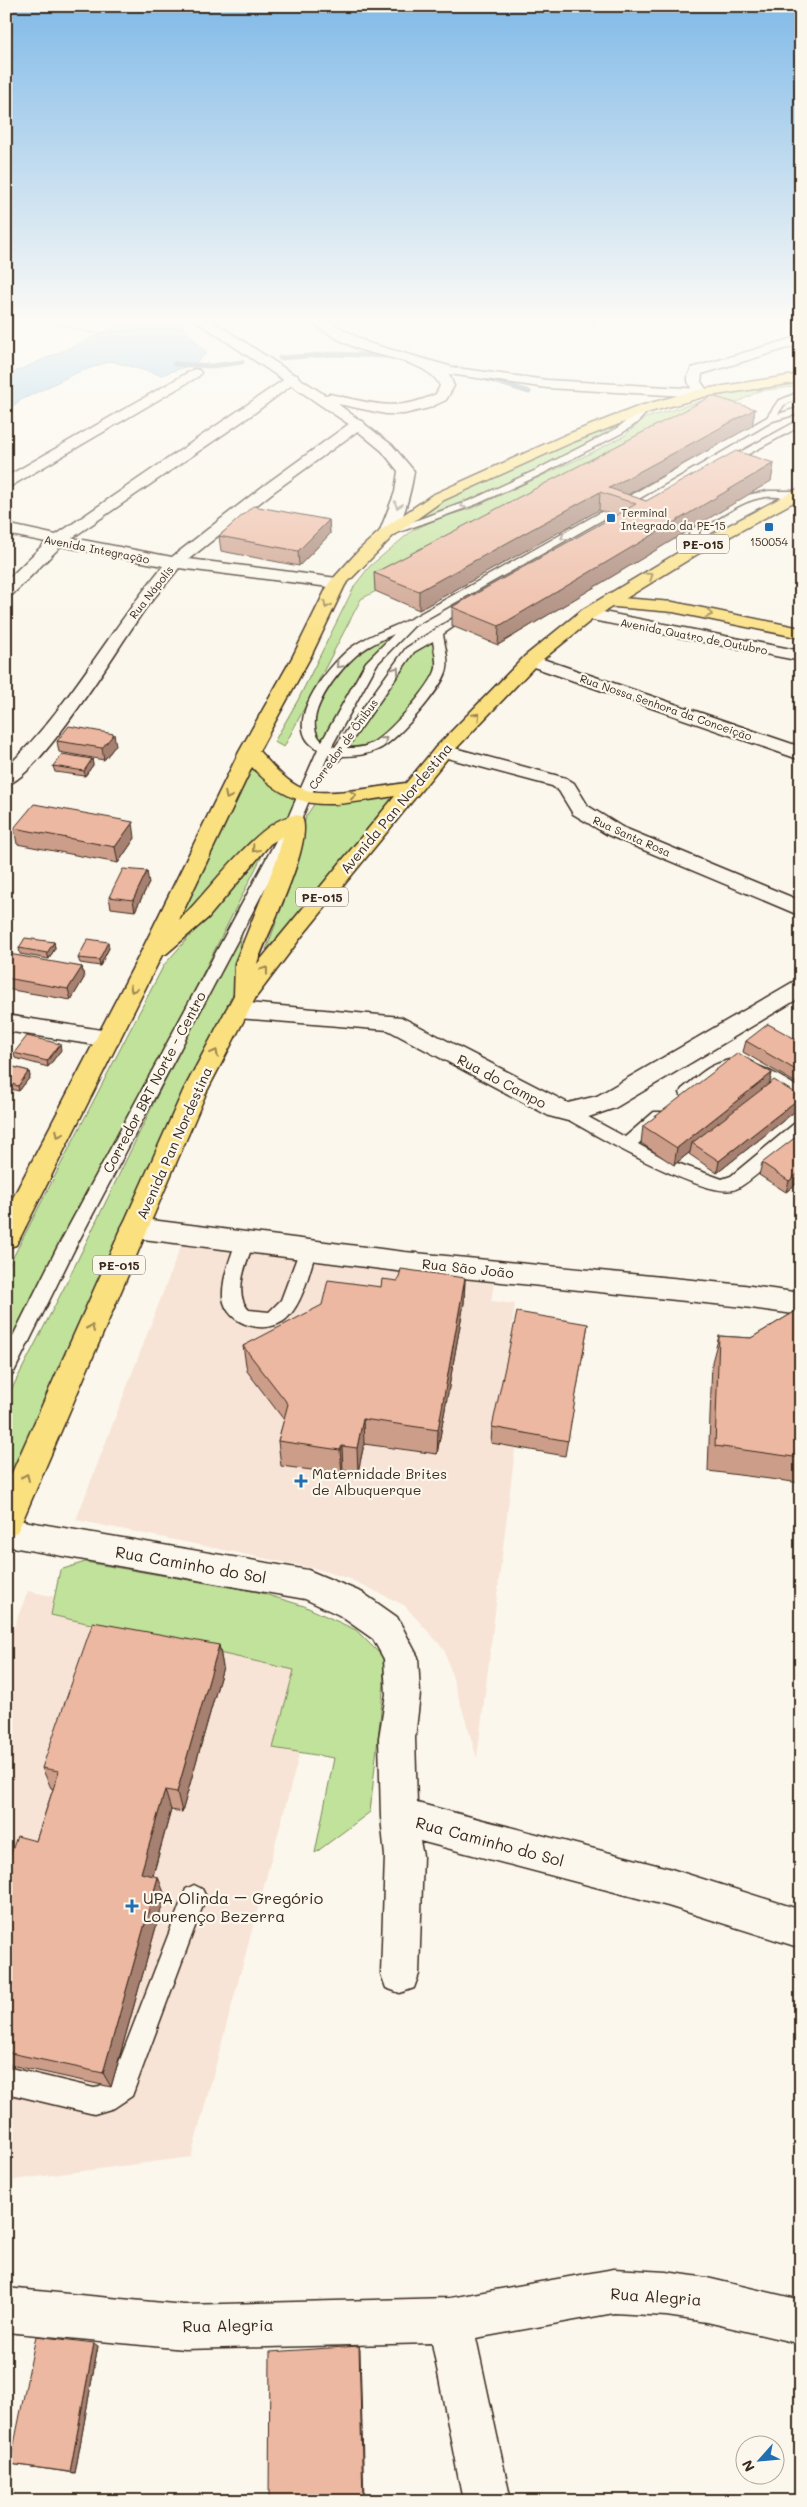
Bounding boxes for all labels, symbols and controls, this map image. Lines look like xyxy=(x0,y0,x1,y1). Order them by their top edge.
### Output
one-way arrow xyxy=(394,500,404,508)
one-way arrow xyxy=(461,500,469,510)
place label: Terminal Integrado da PE-15 xyxy=(621,505,726,533)
marker: Terminal Integrado da PE-15 xyxy=(605,512,617,524)
marker: 150054 xyxy=(763,521,775,533)
street label: Avenida Integração xyxy=(43,531,151,567)
one-way arrow xyxy=(561,531,570,541)
road number: PE-015 xyxy=(677,534,729,554)
place label: 150054 xyxy=(750,534,788,549)
street label: Rua Nápolis xyxy=(126,562,176,622)
one-way arrow xyxy=(645,573,654,583)
one-way arrow xyxy=(323,600,333,609)
one-way arrow xyxy=(704,608,713,619)
street label: Avenida Quatro de Outubro xyxy=(619,614,769,658)
one-way arrow xyxy=(335,660,344,669)
one-way arrow xyxy=(390,666,399,676)
street label: Rua Nossa Senhora da Conceição xyxy=(578,670,755,744)
street label: Corredor de Ônibus xyxy=(305,696,381,792)
one-way arrow xyxy=(471,713,480,722)
one-way arrow xyxy=(378,737,387,745)
street label: Avenida Pan Nordestina xyxy=(336,739,456,877)
one-way arrow xyxy=(349,790,357,801)
one-way arrow xyxy=(223,791,234,800)
street label: Rua Santa Rosa xyxy=(591,812,673,860)
one-way arrow xyxy=(252,844,261,853)
road number: PE-015 xyxy=(296,888,348,906)
one-way arrow xyxy=(259,966,268,976)
one-way arrow xyxy=(129,984,139,993)
street label: Corredor BRT Norte - Centro xyxy=(98,988,210,1176)
one-way arrow xyxy=(209,1049,219,1058)
street label: Rua do Campo xyxy=(454,1050,550,1112)
street label: Avenida Pan Nordestina xyxy=(132,1064,216,1222)
one-way arrow xyxy=(55,1128,65,1137)
street label: Rua São João xyxy=(421,1254,515,1282)
road number: PE-015 xyxy=(93,1256,145,1274)
one-way arrow xyxy=(85,1324,96,1333)
place label: Maternidade Brites de Albuquerque xyxy=(312,1464,447,1499)
one-way arrow xyxy=(19,1473,30,1482)
marker: Maternidade Brites de Albuquerque xyxy=(294,1474,308,1488)
street label: Rua Caminho do Sol xyxy=(114,1540,268,1588)
street label: Rua Caminho do Sol xyxy=(413,1811,567,1871)
place label: UPA Olinda – Gregório Lourenço Bezerra xyxy=(143,1887,323,1926)
marker: UPA Olinda – Gregório Lourenço Bezerra xyxy=(125,1899,139,1913)
street label: Rua Alegria xyxy=(610,2282,702,2310)
street label: Rua Alegria xyxy=(182,2314,274,2336)
north arrow xyxy=(734,2434,784,2484)
text: N xyxy=(737,2457,759,2475)

